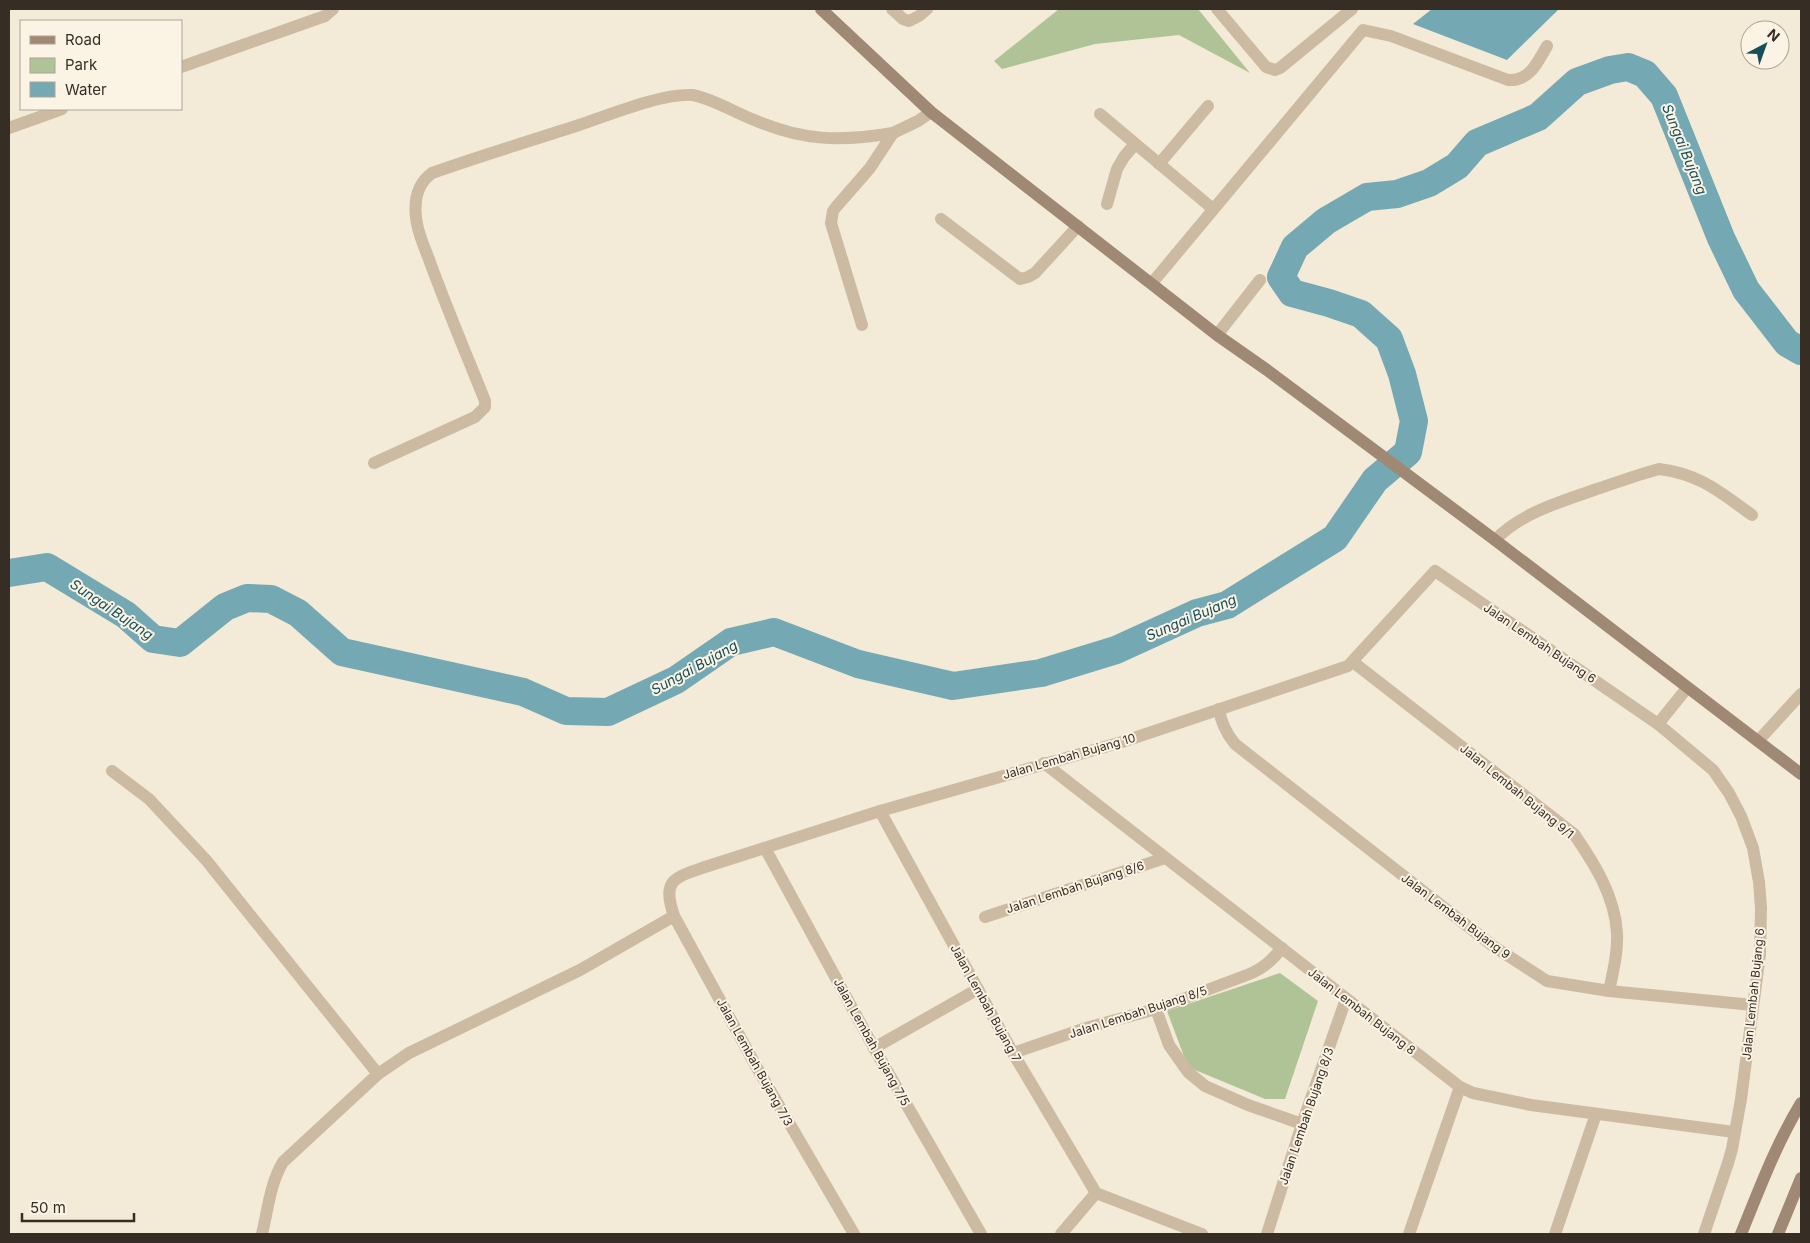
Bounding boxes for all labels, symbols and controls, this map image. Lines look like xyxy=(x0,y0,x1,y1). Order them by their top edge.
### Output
legend xyxy=(20,20,182,110)
north arrow xyxy=(1740,20,1790,70)
text: N xyxy=(1764,25,1783,45)
text: Road xyxy=(65,30,101,49)
text: Park xyxy=(65,55,98,74)
text: Water xyxy=(65,80,107,99)
water label: Sungai Bujang xyxy=(1659,101,1711,197)
water label: Sungai Bujang xyxy=(67,575,157,643)
water label: Sungai Bujang xyxy=(1143,590,1239,644)
street label: Jalan Lembah Bujang 6 xyxy=(1481,600,1599,686)
water label: Sungai Bujang xyxy=(648,636,741,698)
street label: Jalan Lembah Bujang 10 xyxy=(1001,730,1137,782)
street label: Jalan Lembah Bujang 9/1 xyxy=(1457,741,1577,841)
street label: Jalan Lembah Bujang 8/6 xyxy=(1004,858,1146,916)
street label: Jalan Lembah Bujang 9 xyxy=(1399,870,1513,962)
street label: Jalan Lembah Bujang 6 xyxy=(1739,927,1767,1061)
street label: Jalan Lembah Bujang 7 xyxy=(947,942,1025,1064)
street label: Jalan Lembah Bujang 8 xyxy=(1305,964,1419,1058)
street label: Jalan Lembah Bujang 7/5 xyxy=(831,976,913,1108)
street label: Jalan Lembah Bujang 8/5 xyxy=(1067,983,1209,1041)
street label: Jalan Lembah Bujang 7/3 xyxy=(714,996,796,1128)
street label: Jalan Lembah Bujang 8/3 xyxy=(1275,1045,1337,1187)
scale bar xyxy=(22,1190,135,1222)
text: 50 m xyxy=(30,1198,66,1217)

